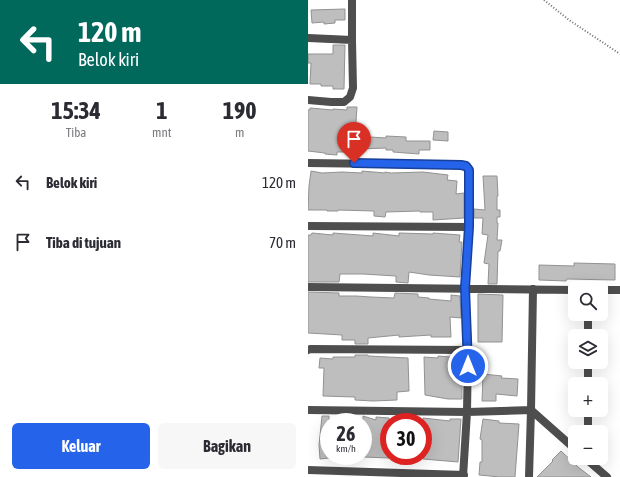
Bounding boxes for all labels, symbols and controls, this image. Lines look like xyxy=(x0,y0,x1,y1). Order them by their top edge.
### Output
icon: left xyxy=(12,16,64,68)
text: 120 m xyxy=(78,16,141,48)
text: Belok kiri xyxy=(78,49,139,70)
text: 15:34 xyxy=(51,97,101,124)
text: 1 xyxy=(156,97,167,124)
text: 190 xyxy=(223,97,257,124)
pin xyxy=(337,122,371,163)
text: Tiba xyxy=(66,125,86,140)
text: mnt xyxy=(152,125,171,140)
text: m xyxy=(235,125,244,140)
icon: arrive xyxy=(343,128,365,150)
icon: left xyxy=(12,171,34,193)
text: Belok kiri xyxy=(46,174,97,191)
text: 120 m xyxy=(262,174,296,191)
icon: arrive xyxy=(12,231,34,253)
text: Tiba di tujuan xyxy=(46,234,121,251)
text: 70 m xyxy=(269,234,296,251)
map controls xyxy=(568,281,608,465)
button: search xyxy=(568,281,608,321)
button: layers xyxy=(568,329,608,369)
position arrow xyxy=(447,345,489,387)
button: + xyxy=(568,377,608,417)
speed limit sign: 30 xyxy=(380,413,432,465)
text: 26 xyxy=(337,422,355,445)
button: Keluar xyxy=(12,423,150,469)
button: Bagikan xyxy=(158,423,296,469)
button: − xyxy=(568,425,608,465)
text: km/h xyxy=(336,443,356,454)

